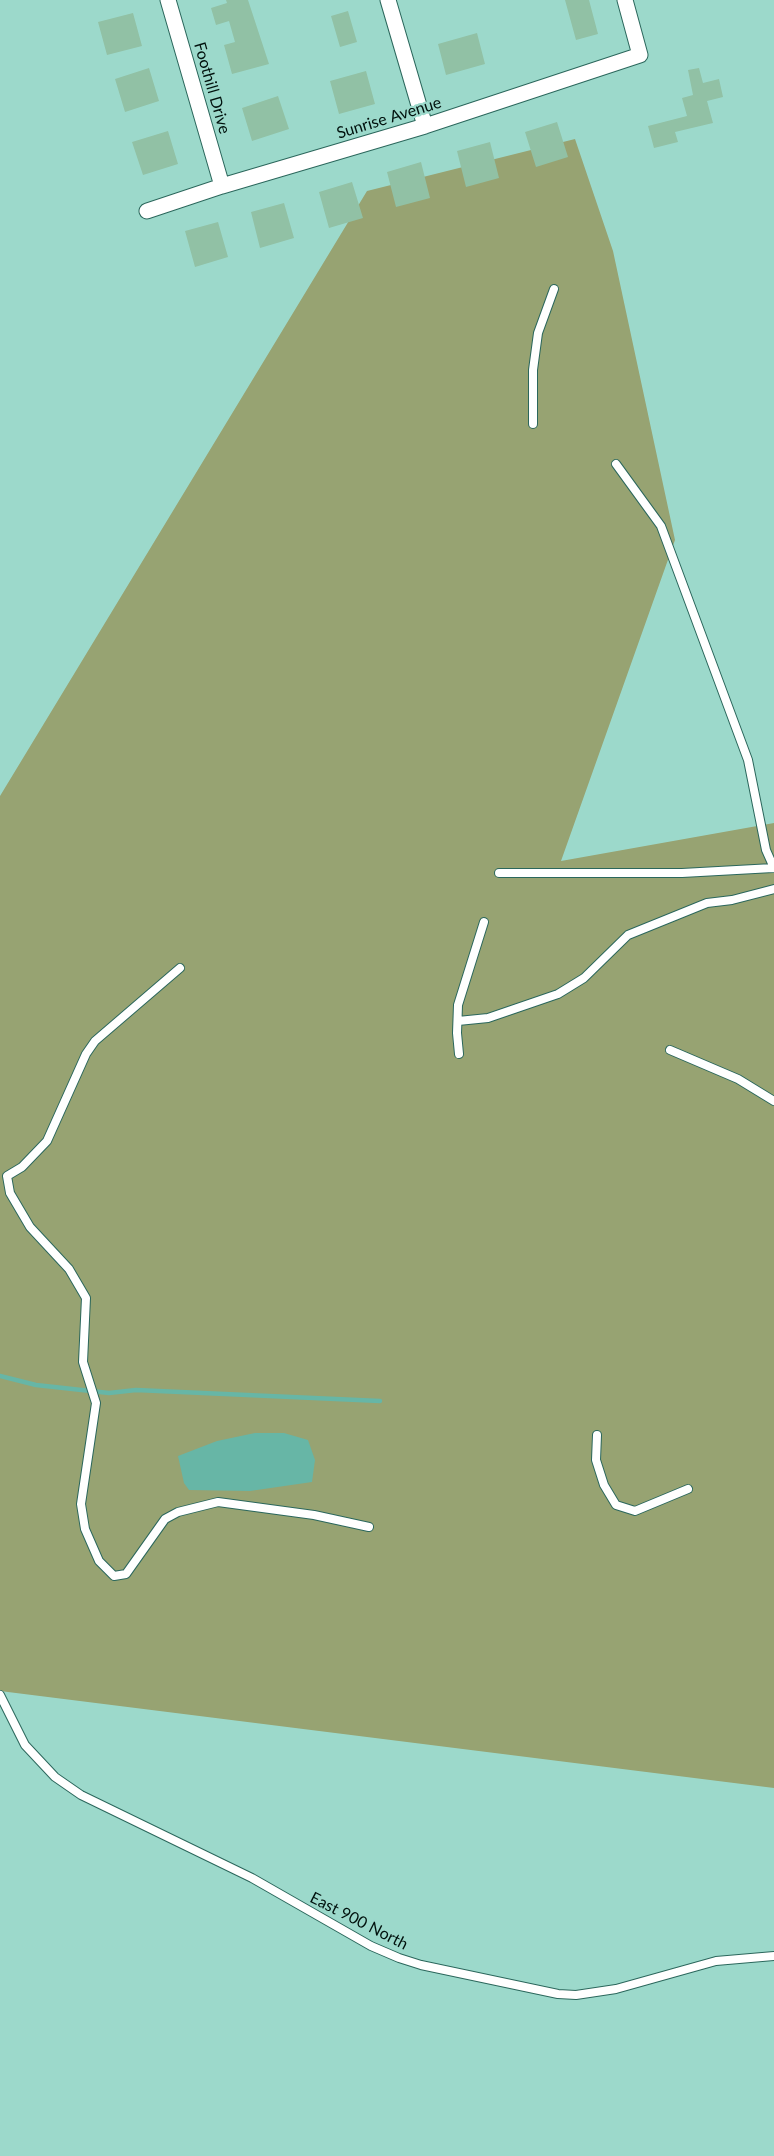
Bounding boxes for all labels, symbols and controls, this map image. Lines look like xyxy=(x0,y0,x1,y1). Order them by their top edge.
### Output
street label: Foothill Drive xyxy=(190,40,234,136)
street label: Sunrise Avenue xyxy=(334,93,444,143)
street label: East 900 North xyxy=(307,1888,411,1954)

